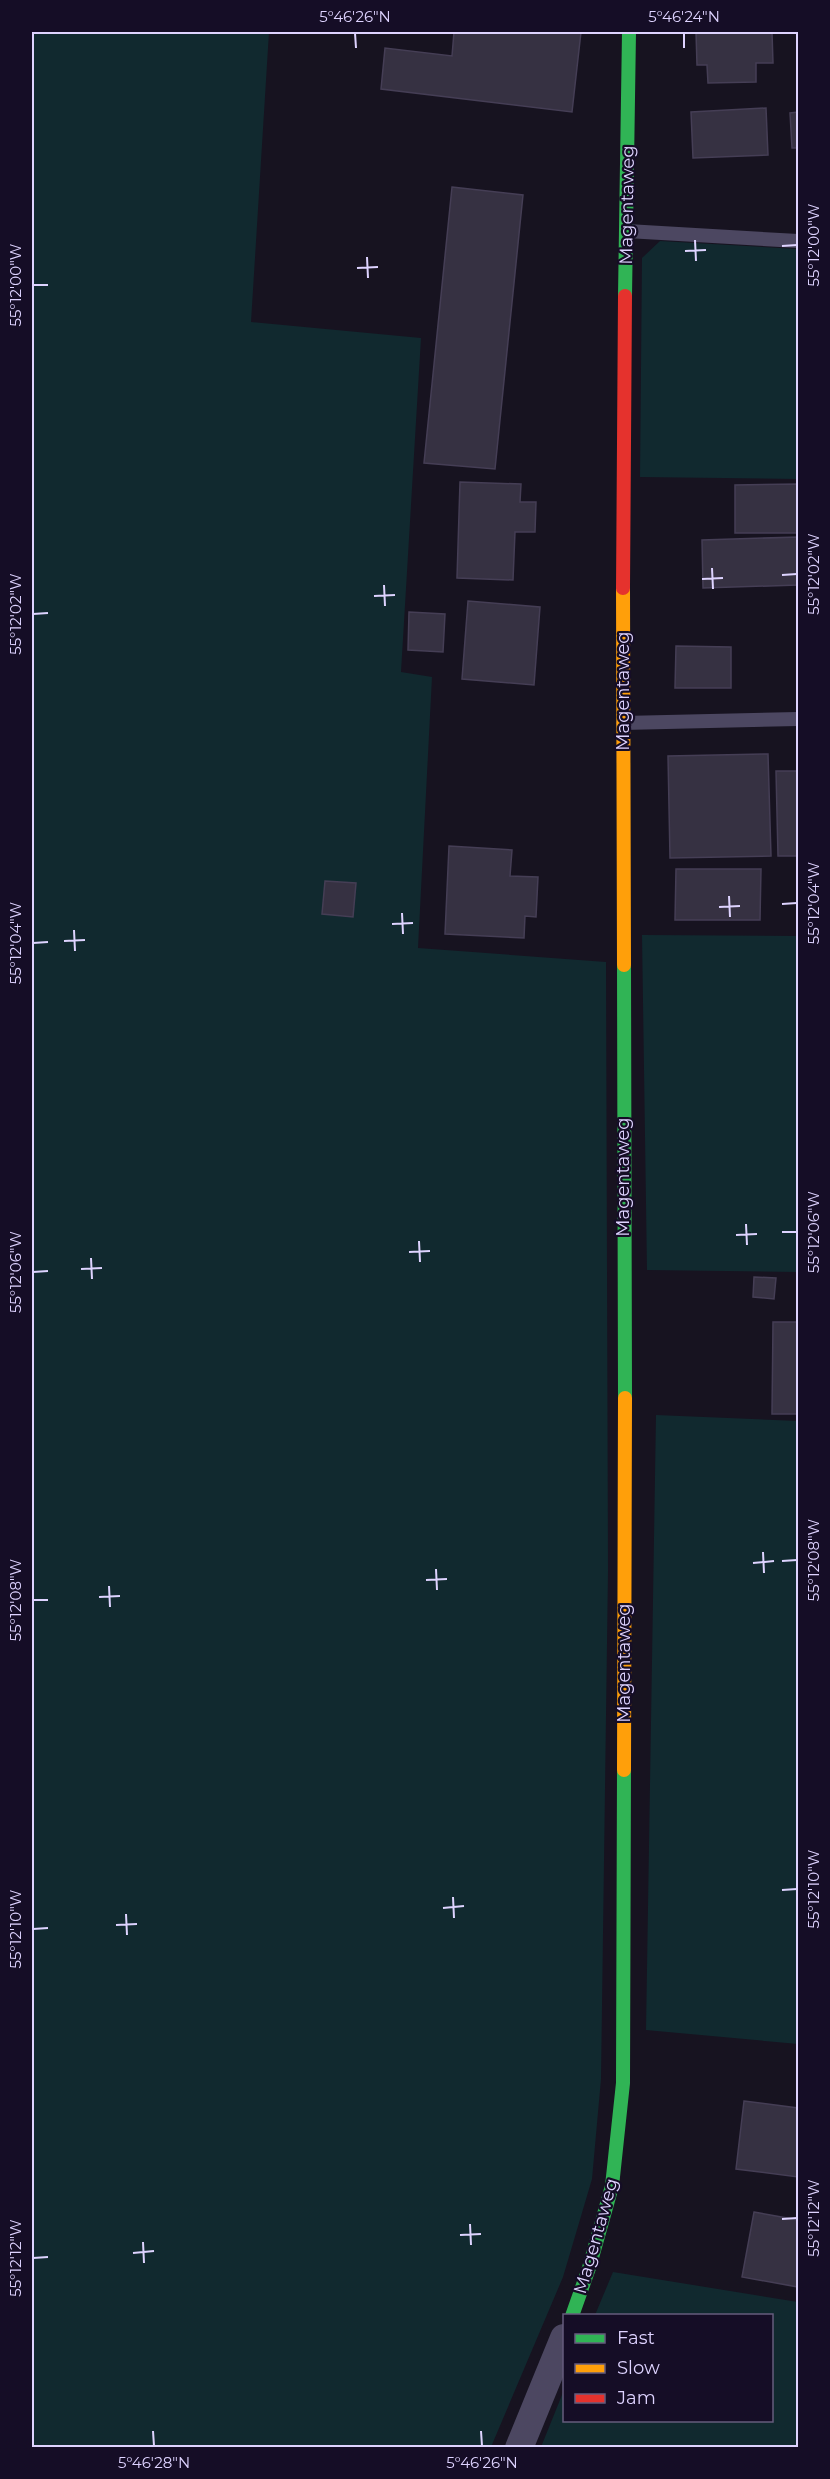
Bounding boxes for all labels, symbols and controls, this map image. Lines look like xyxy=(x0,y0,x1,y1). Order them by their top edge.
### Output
text: 5°46'26"N xyxy=(319,7,391,26)
text: 5°46'24"N xyxy=(648,7,720,26)
street label: Magentaweg xyxy=(615,145,639,265)
text: 55°12'00"W xyxy=(804,203,823,286)
text: 55°12'00"W xyxy=(6,243,25,326)
text: 55°12'02"W xyxy=(804,533,823,615)
text: 55°12'02"W xyxy=(6,573,25,655)
street label: Magentaweg xyxy=(612,631,634,751)
text: 55°12'04"W xyxy=(804,861,823,944)
text: 55°12'04"W xyxy=(6,901,25,984)
street label: Magentaweg xyxy=(612,1117,634,1237)
text: 55°12'06"W xyxy=(804,1191,823,1273)
text: 55°12'06"W xyxy=(6,1231,25,1313)
text: 55°12'08"W xyxy=(804,1518,823,1601)
text: 55°12'08"W xyxy=(6,1558,25,1641)
street label: Magentaweg xyxy=(613,1603,635,1723)
text: 55°12'10"W xyxy=(804,1849,823,1929)
text: 55°12'10"W xyxy=(6,1889,25,1969)
street label: Magentaweg xyxy=(569,2176,623,2296)
text: 55°12'12"W xyxy=(804,2179,823,2257)
text: 55°12'12"W xyxy=(6,2219,25,2297)
legend xyxy=(563,2314,773,2422)
text: Fast xyxy=(617,2327,655,2349)
text: Slow xyxy=(617,2357,660,2379)
text: Jam xyxy=(616,2387,656,2409)
text: 5°46'28"N xyxy=(118,2453,190,2472)
text: 5°46'26"N xyxy=(446,2453,518,2472)

